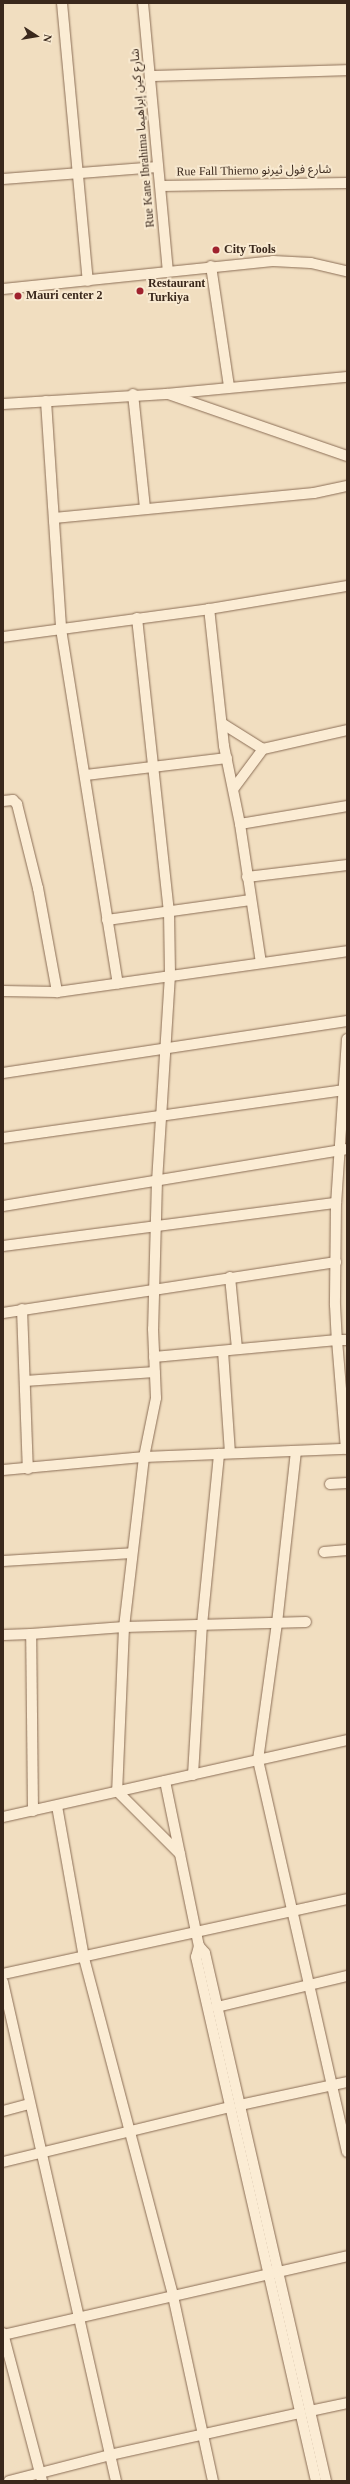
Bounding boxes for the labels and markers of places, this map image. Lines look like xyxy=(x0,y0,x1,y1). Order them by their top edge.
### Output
place label: City Tools xyxy=(224,243,276,257)
marker: City Tools xyxy=(211,245,221,255)
place label: Restaurant Turkiya xyxy=(148,277,205,305)
marker: Restaurant Turkiya xyxy=(135,286,145,296)
place label: Mauri center 2 xyxy=(26,289,103,303)
marker: Mauri center 2 xyxy=(13,291,23,301)

